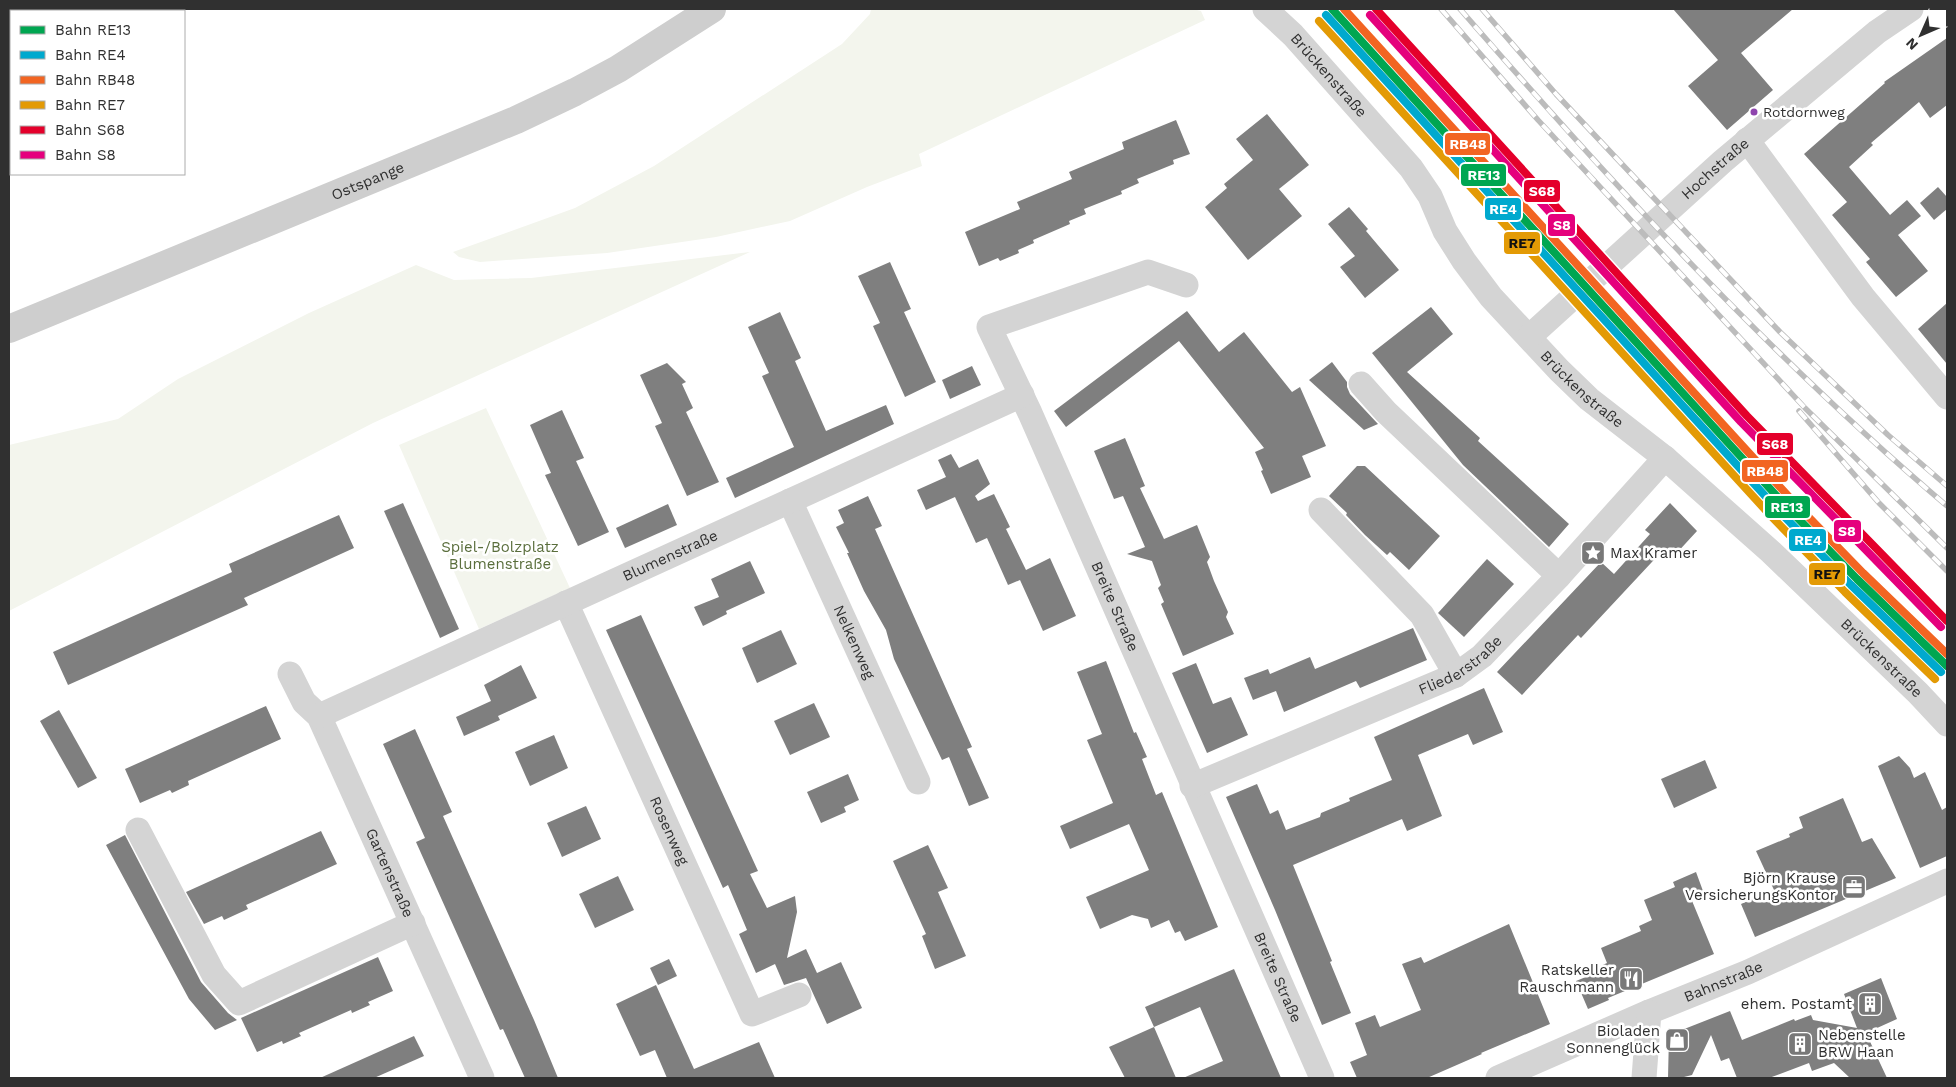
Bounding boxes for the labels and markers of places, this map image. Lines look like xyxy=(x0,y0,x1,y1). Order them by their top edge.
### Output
place label: Rotdornweg xyxy=(1763,104,1845,120)
marker: Rotdornweg xyxy=(1749,107,1759,117)
place icon: Max Kramer xyxy=(1580,540,1606,566)
place label: Max Kramer xyxy=(1610,544,1697,562)
place label: Björn Krause VersicherungsKontor xyxy=(1685,869,1836,904)
office icon: Björn Krause VersicherungsKontor xyxy=(1841,874,1867,900)
place label: Ratskeller Rauschmann xyxy=(1519,961,1614,996)
restaurant icon: Ratskeller Rauschmann xyxy=(1618,966,1644,992)
building icon: ehem. Postamt xyxy=(1857,991,1883,1017)
place label: ehem. Postamt xyxy=(1741,995,1853,1013)
place label: Bioladen Sonnenglück xyxy=(1566,1022,1660,1057)
place label: Nebenstelle BRW Haan xyxy=(1818,1026,1906,1061)
shop icon: Bioladen Sonnenglück xyxy=(1664,1027,1690,1053)
building icon: Nebenstelle BRW Haan xyxy=(1787,1031,1813,1057)

